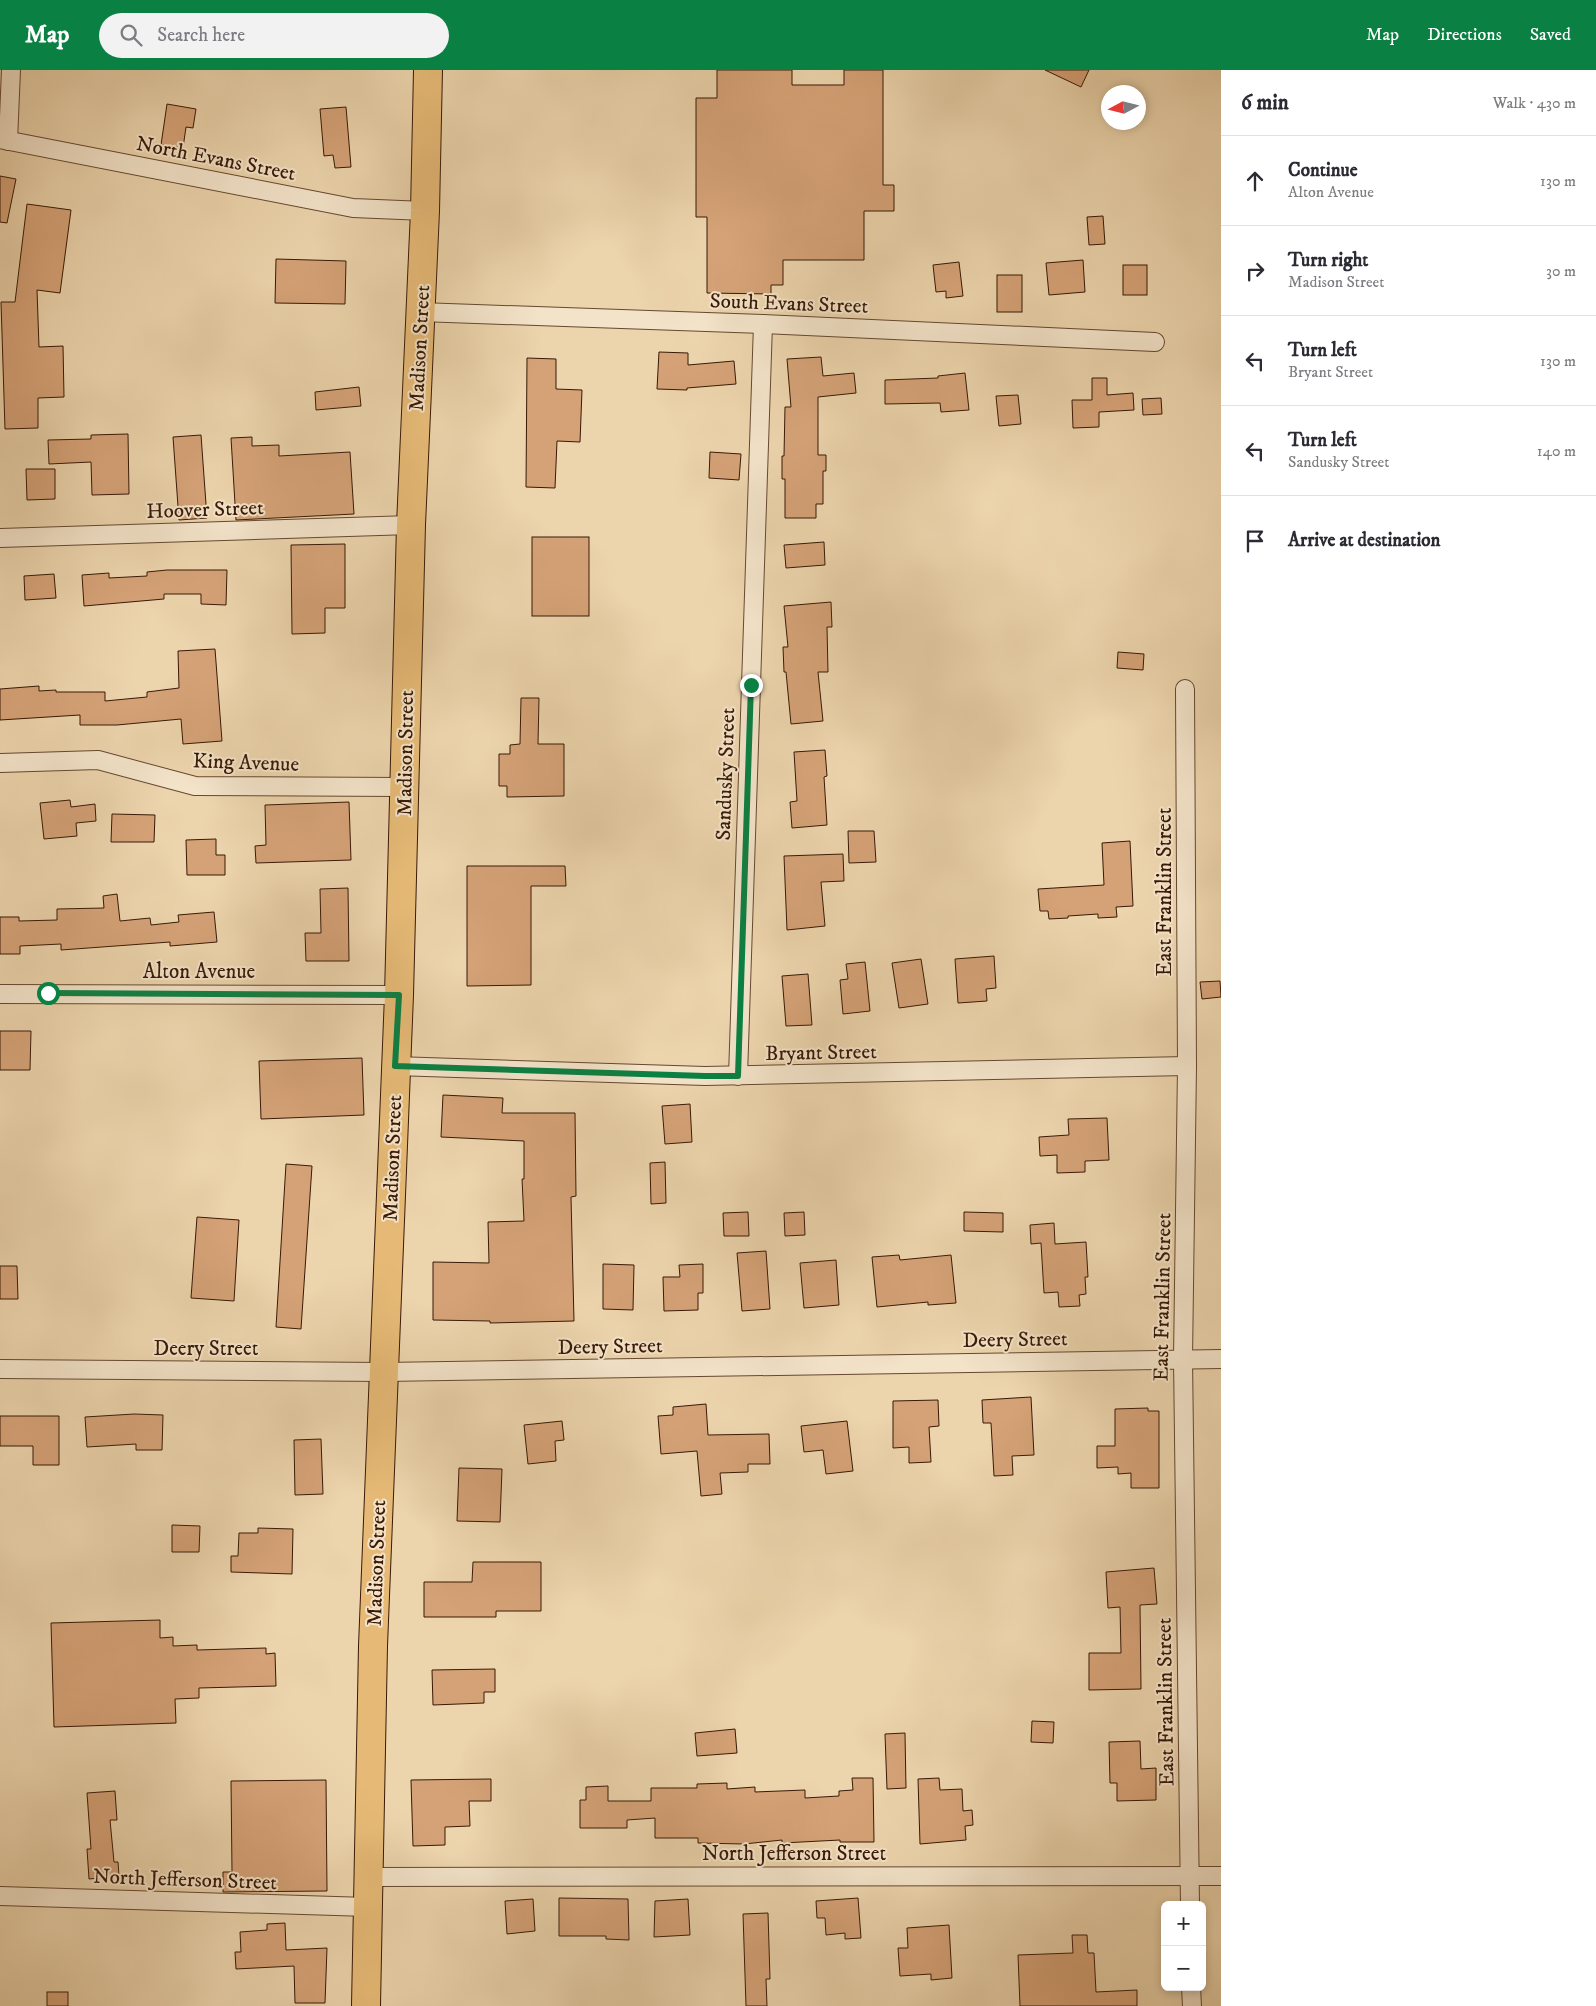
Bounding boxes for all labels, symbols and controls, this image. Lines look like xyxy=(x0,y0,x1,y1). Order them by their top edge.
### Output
search box xyxy=(99,13,449,58)
text: Map xyxy=(25,20,69,50)
icon: search xyxy=(117,21,145,49)
text: Search here xyxy=(157,24,245,47)
text: Map xyxy=(1366,24,1399,46)
text: Directions xyxy=(1427,24,1502,46)
text: Saved xyxy=(1530,24,1571,46)
north arrow xyxy=(1101,85,1146,130)
text: 6 min xyxy=(1241,90,1289,116)
text: Walk · 430 m xyxy=(1493,93,1576,113)
street label: North Evans Street xyxy=(134,131,298,187)
text: Continue xyxy=(1288,159,1358,182)
icon: ahead xyxy=(1241,167,1269,195)
text: 130 m xyxy=(1540,171,1576,191)
text: Alton Avenue xyxy=(1288,182,1374,202)
text: Turn right xyxy=(1288,249,1368,272)
icon: right xyxy=(1241,257,1269,285)
text: 30 m xyxy=(1546,261,1576,281)
text: Madison Street xyxy=(1288,272,1384,292)
street label: Madison Street xyxy=(404,284,436,412)
street label: South Evans Street xyxy=(709,288,869,320)
text: Turn left xyxy=(1288,339,1357,362)
icon: left xyxy=(1241,347,1269,375)
text: 130 m xyxy=(1540,351,1576,371)
text: Bryant Street xyxy=(1288,362,1373,382)
text: Turn left xyxy=(1288,429,1357,452)
icon: left xyxy=(1241,437,1269,465)
text: 140 m xyxy=(1537,441,1576,461)
text: Sandusky Street xyxy=(1288,452,1389,472)
street label: Hoover Street xyxy=(146,495,265,525)
icon: arrive xyxy=(1241,527,1269,555)
text: Arrive at destination xyxy=(1288,529,1440,552)
route end xyxy=(740,674,763,697)
street label: Madison Street xyxy=(392,689,420,816)
street label: Sandusky Street xyxy=(711,707,741,841)
street label: King Avenue xyxy=(192,748,300,778)
street label: East Franklin Street xyxy=(1152,807,1178,976)
street label: Alton Avenue xyxy=(143,959,256,985)
route start xyxy=(37,982,60,1005)
street label: Bryant Street xyxy=(765,1039,877,1067)
street label: Madison Street xyxy=(378,1094,408,1222)
street label: East Franklin Street xyxy=(1149,1212,1177,1382)
street label: Deery Street xyxy=(962,1326,1068,1354)
street label: Deery Street xyxy=(557,1333,663,1361)
street label: Deery Street xyxy=(154,1336,259,1362)
street label: Madison Street xyxy=(362,1499,392,1627)
street label: East Franklin Street xyxy=(1152,1617,1180,1787)
street label: North Jefferson Street xyxy=(702,1841,886,1867)
street label: North Jefferson Street xyxy=(92,1864,278,1896)
map controls xyxy=(1161,1901,1206,1991)
button: + xyxy=(1161,1901,1206,1946)
button: − xyxy=(1161,1946,1206,1991)

